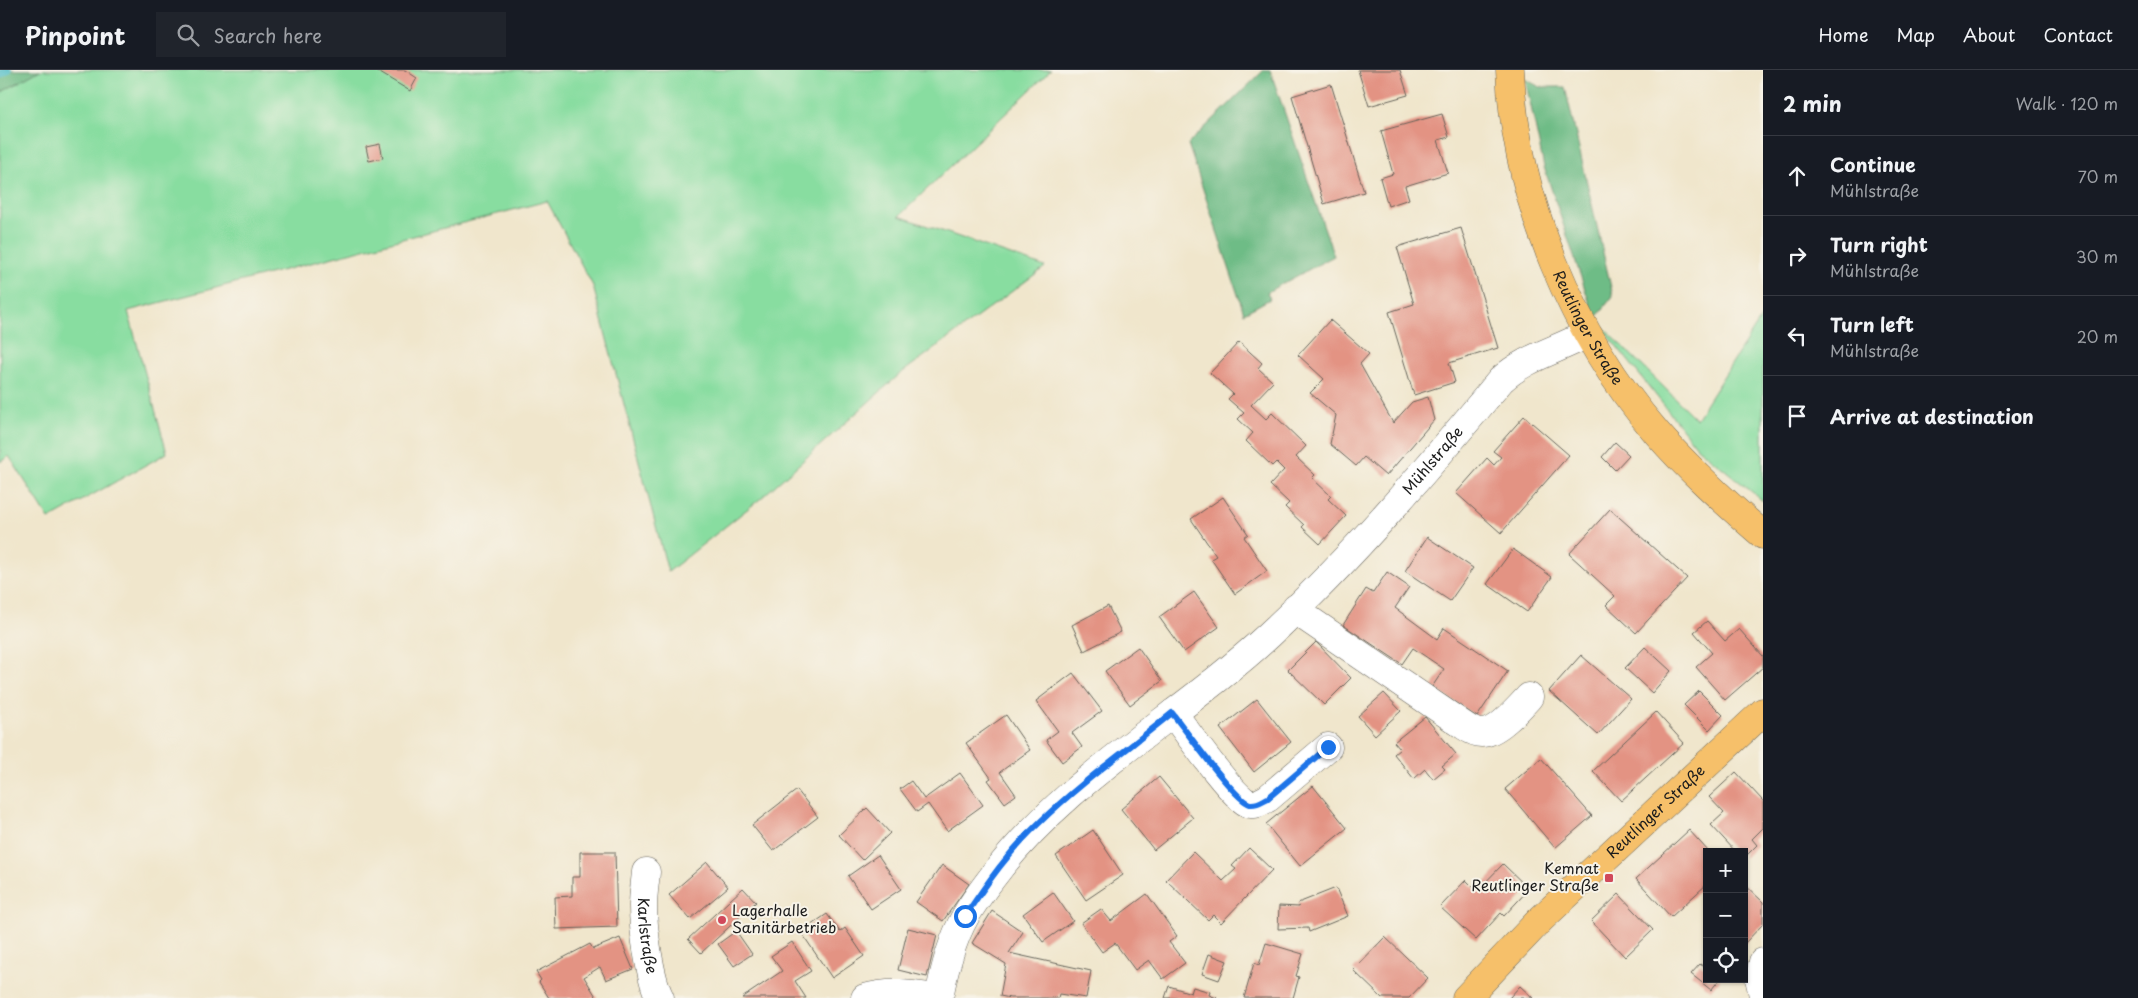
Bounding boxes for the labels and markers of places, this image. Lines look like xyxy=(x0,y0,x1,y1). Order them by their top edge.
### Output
place label: Kemnat Reutlinger Straße xyxy=(1471,856,1599,896)
marker: Kemnat Reutlinger Straße xyxy=(1603,872,1615,884)
place label: Lagerhalle Sanitärbetrieb xyxy=(732,898,836,938)
marker: Lagerhalle Sanitärbetrieb xyxy=(716,914,728,926)

